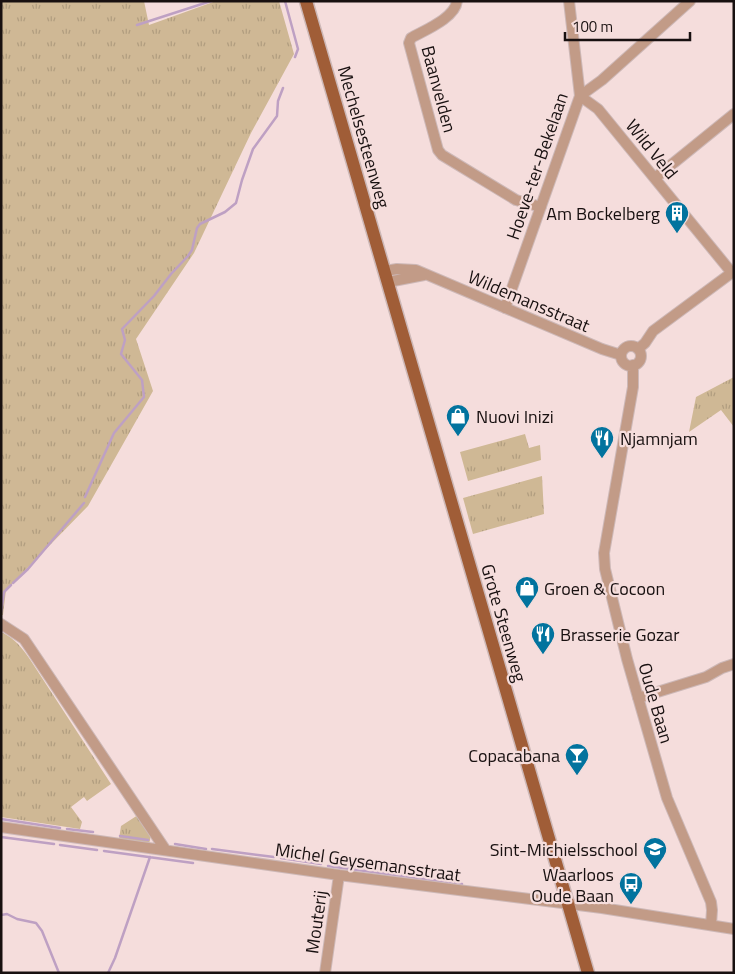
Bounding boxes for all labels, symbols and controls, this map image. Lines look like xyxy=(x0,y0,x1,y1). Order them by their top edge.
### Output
scale bar xyxy=(565,10,690,42)
text: 100 m xyxy=(572,15,613,38)
street label: Baanvelden xyxy=(414,43,464,135)
street label: Mechelsesteenweg xyxy=(331,63,397,211)
street label: Hoeve-ter-Bekelaan xyxy=(499,89,575,243)
street label: Wild Veld xyxy=(619,113,685,185)
place label: Am Bockelberg xyxy=(546,200,660,227)
building icon: Am Bockelberg xyxy=(664,200,690,234)
street label: Wildemansstraat xyxy=(464,263,595,339)
shop icon: Nuovi Inizi xyxy=(445,403,471,437)
place label: Nuovi Inizi xyxy=(476,403,554,430)
restaurant icon: Njamnjam xyxy=(589,425,615,459)
place label: Njamnjam xyxy=(620,425,698,452)
street label: Grote Steenweg xyxy=(474,561,534,685)
shop icon: Groen & Cocoon xyxy=(514,575,540,609)
place label: Groen & Cocoon xyxy=(544,575,665,602)
restaurant icon: Brasserie Gozar xyxy=(530,621,556,655)
place label: Brasserie Gozar xyxy=(560,621,679,648)
street label: Oude Baan xyxy=(632,659,680,747)
place label: Copacabana xyxy=(468,742,560,769)
bar icon: Copacabana xyxy=(564,742,590,776)
street label: Michel Geysemansstraat xyxy=(273,836,463,888)
place label: Sint-Michielsschool xyxy=(490,836,638,863)
school or university icon: Sint-Michielsschool xyxy=(642,836,668,870)
place label: Waarloos Oude Baan xyxy=(531,861,614,909)
bus stop icon: Waarloos Oude Baan xyxy=(618,871,644,905)
street label: Mouterij xyxy=(298,889,334,955)

